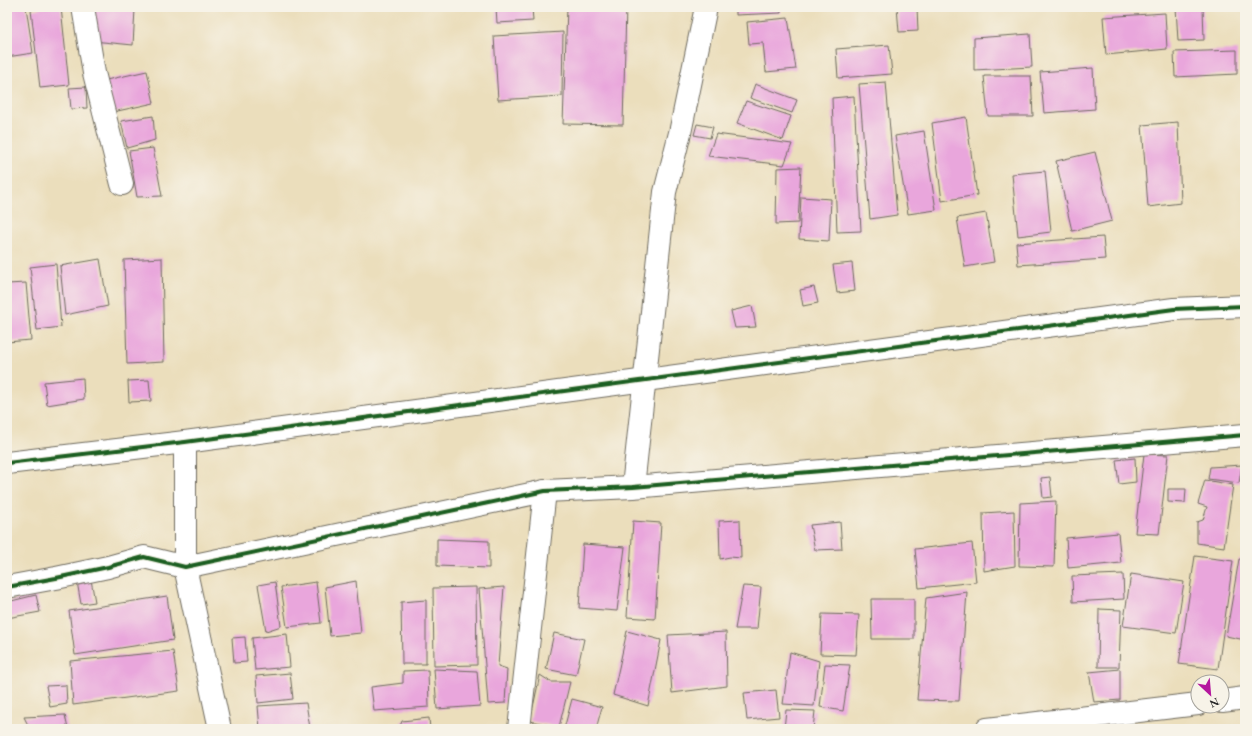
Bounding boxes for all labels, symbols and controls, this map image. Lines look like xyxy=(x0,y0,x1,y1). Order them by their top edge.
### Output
north arrow xyxy=(1190,674,1230,714)
text: N xyxy=(1207,695,1221,711)

